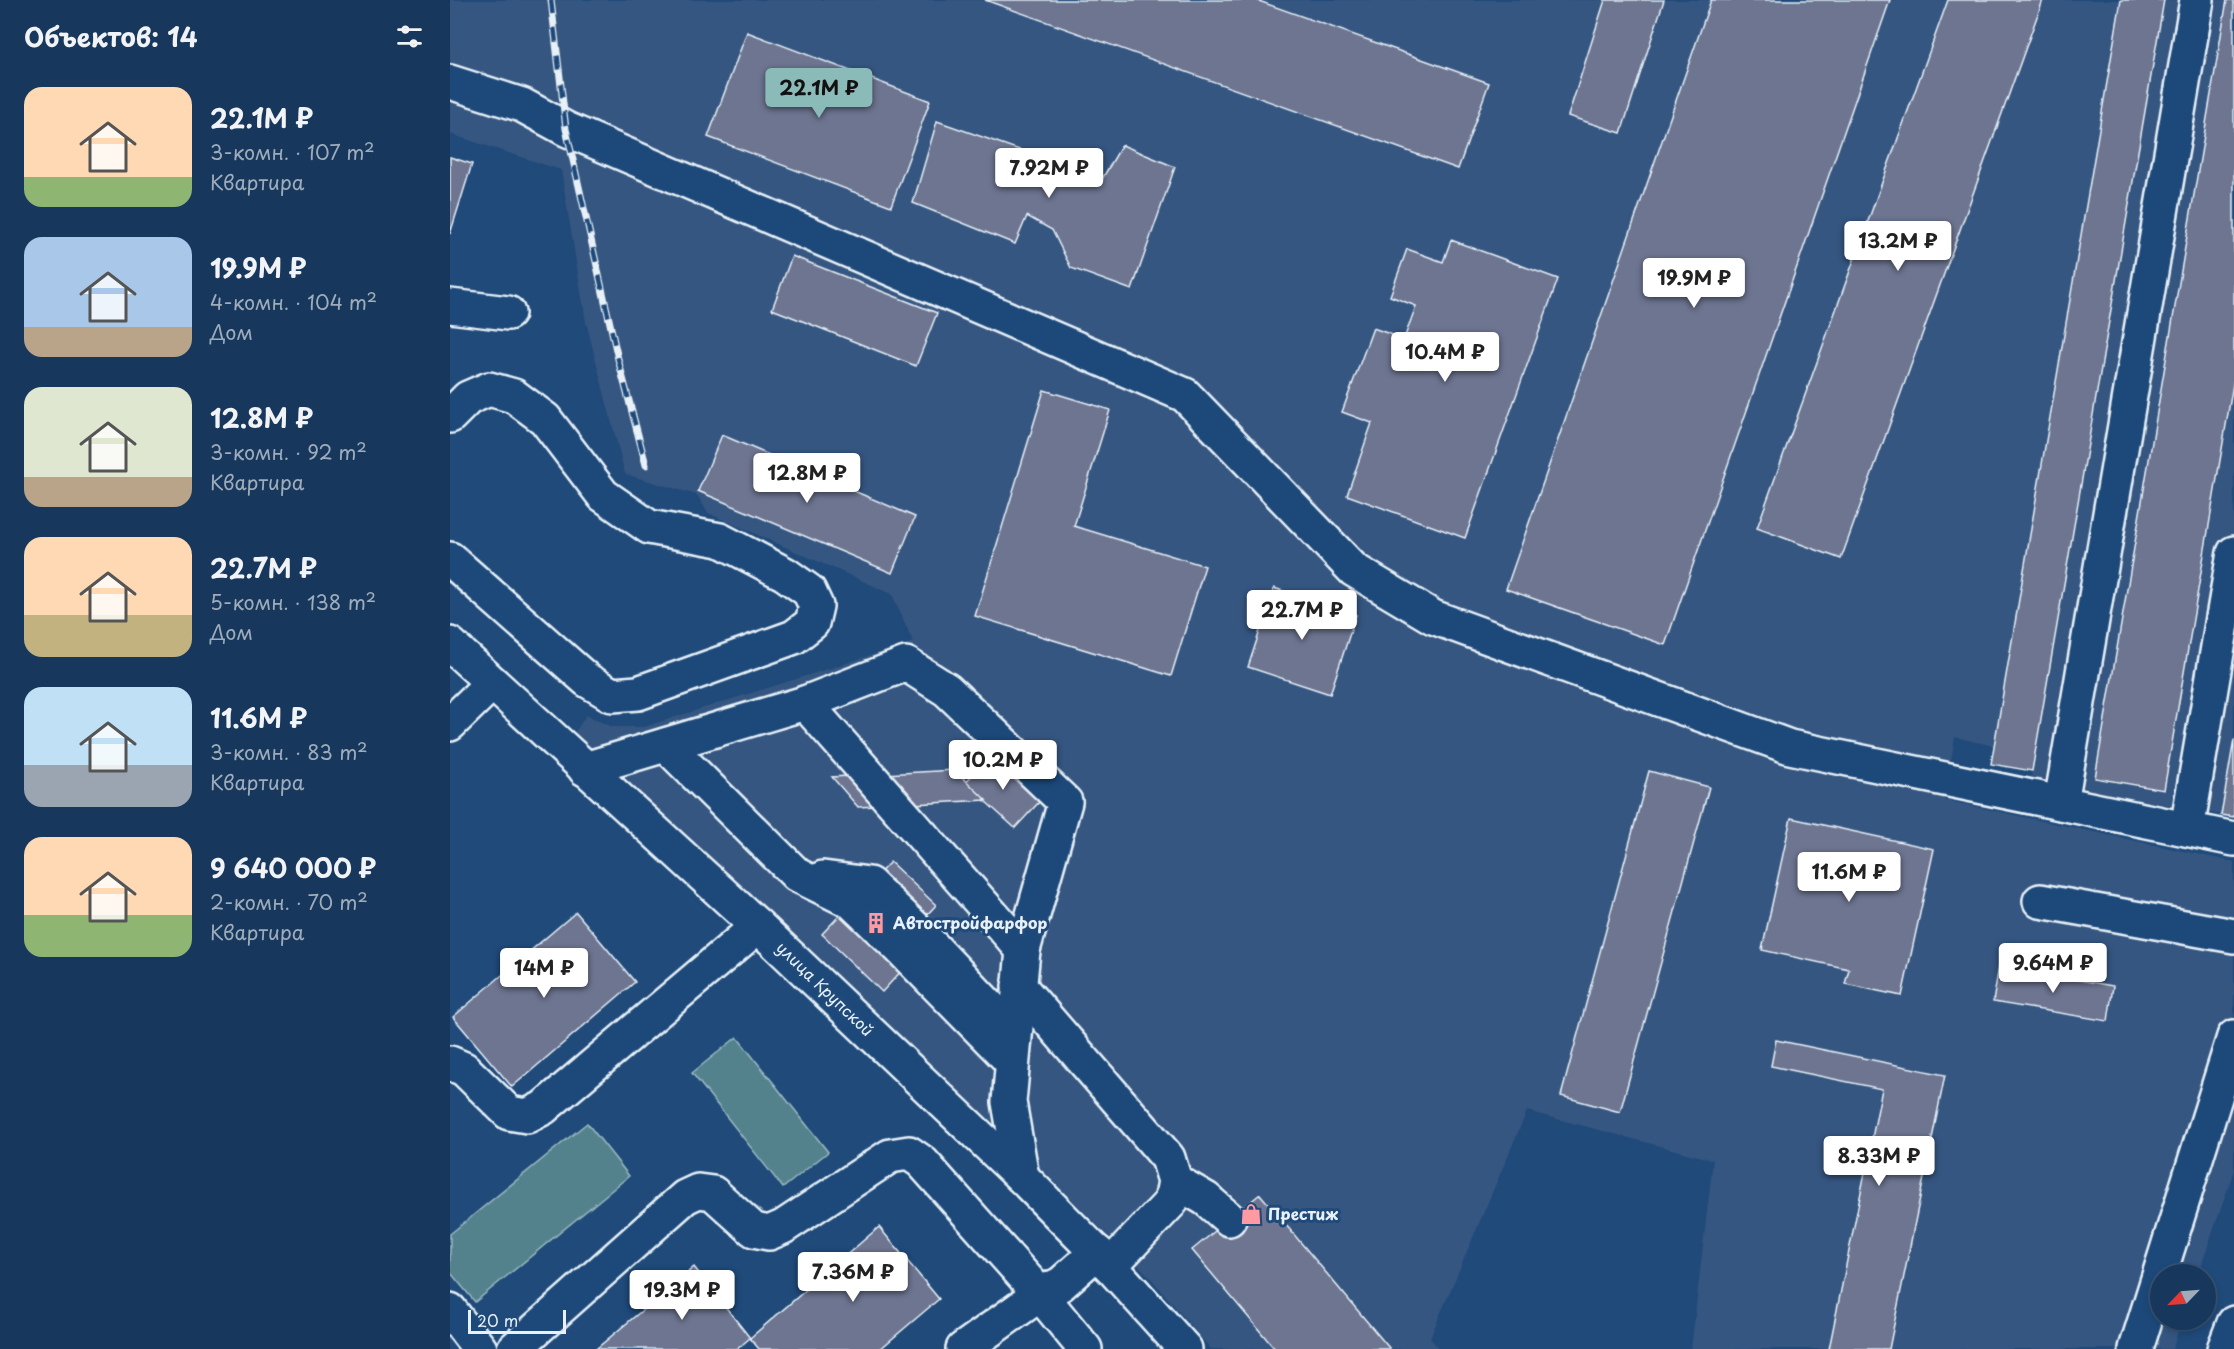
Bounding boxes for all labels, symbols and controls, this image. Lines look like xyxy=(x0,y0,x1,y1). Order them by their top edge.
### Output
text: Объектов: 14 xyxy=(24,17,198,56)
icon: filters xyxy=(393,20,426,53)
pin: 22.1M ₽ xyxy=(764,68,874,119)
text: 22.1M ₽ xyxy=(779,72,859,102)
text: 22.1M ₽ xyxy=(210,98,313,137)
icon: home xyxy=(72,111,144,183)
text: 3-комн. · 107 m² xyxy=(210,137,375,167)
pin: 7.92M ₽ xyxy=(994,148,1104,199)
text: 7.92M ₽ xyxy=(1009,152,1089,182)
text: Квартира xyxy=(210,167,304,197)
pin: 13.2M ₽ xyxy=(1843,221,1953,272)
text: 13.2M ₽ xyxy=(1858,225,1938,255)
text: 19.9M ₽ xyxy=(210,248,306,287)
pin: 19.9M ₽ xyxy=(1639,258,1749,309)
icon: home xyxy=(72,261,144,333)
text: 19.9M ₽ xyxy=(1657,262,1731,292)
text: 4-комн. · 104 m² xyxy=(210,287,377,317)
text: Дом xyxy=(210,317,253,347)
pin: 10.4M ₽ xyxy=(1390,332,1500,383)
text: 10.4M ₽ xyxy=(1405,336,1485,366)
text: 12.8M ₽ xyxy=(210,398,313,437)
icon: home xyxy=(72,411,144,483)
text: 3-комн. · 92 m² xyxy=(210,437,367,467)
pin: 12.8M ₽ xyxy=(752,453,862,504)
text: 12.8M ₽ xyxy=(767,457,847,487)
text: Квартира xyxy=(210,467,304,497)
text: 22.7M ₽ xyxy=(210,548,317,587)
icon: home xyxy=(72,561,144,633)
text: 5-комн. · 138 m² xyxy=(210,587,376,617)
pin: 22.7M ₽ xyxy=(1247,590,1357,641)
text: 22.7M ₽ xyxy=(1261,594,1343,624)
text: Дом xyxy=(210,617,253,647)
text: 11.6M ₽ xyxy=(210,698,307,737)
icon: home xyxy=(72,711,144,783)
text: 3-комн. · 83 m² xyxy=(210,737,368,767)
pin: 10.2M ₽ xyxy=(948,740,1058,791)
text: 10.2M ₽ xyxy=(963,744,1043,774)
text: Квартира xyxy=(210,767,304,797)
text: 9 640 000 ₽ xyxy=(210,848,376,887)
pin: 11.6M ₽ xyxy=(1794,852,1904,903)
text: 11.6M ₽ xyxy=(1812,856,1886,886)
icon: home xyxy=(72,861,144,933)
text: 2-комн. · 70 m² xyxy=(210,887,368,917)
place label: Автостройфарфор xyxy=(893,910,1047,934)
building icon: Автостройфарфор xyxy=(864,911,888,935)
text: Квартира xyxy=(210,917,304,947)
street label: улица Крупской xyxy=(772,935,880,1041)
pin: 9.64M ₽ xyxy=(1998,943,2108,994)
text: 9.64M ₽ xyxy=(2013,947,2093,977)
pin: 14M ₽ xyxy=(502,948,586,999)
text: 14M ₽ xyxy=(514,952,574,982)
pin: 8.33M ₽ xyxy=(1824,1136,1934,1187)
text: 8.33M ₽ xyxy=(1838,1140,1920,1170)
place label: Престиж xyxy=(1268,1201,1338,1225)
shop icon: Престиж xyxy=(1239,1202,1263,1226)
pin: 7.36M ₽ xyxy=(798,1252,908,1303)
text: 7.36M ₽ xyxy=(812,1256,894,1286)
north arrow xyxy=(2150,1264,2216,1330)
map controls xyxy=(2150,1264,2216,1330)
pin: 19.3M ₽ xyxy=(627,1270,737,1321)
text: 19.3M ₽ xyxy=(644,1274,720,1304)
scale bar xyxy=(468,1307,566,1334)
text: 20 m xyxy=(477,1308,518,1332)

